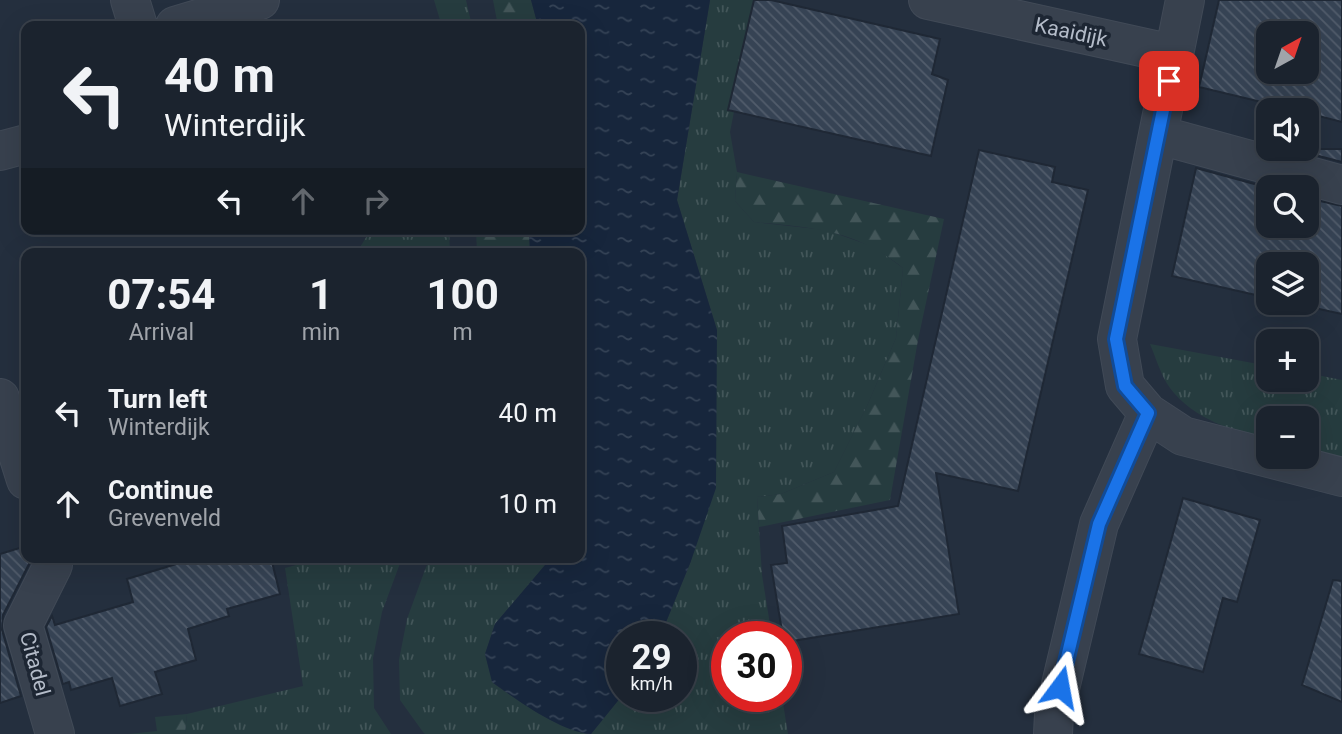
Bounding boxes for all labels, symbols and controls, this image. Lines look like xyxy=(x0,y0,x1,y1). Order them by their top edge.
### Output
street label: Kaaidijk xyxy=(1032,13,1110,51)
north arrow xyxy=(1256,21,1320,84)
map controls xyxy=(1256,21,1319,469)
text: 40 m xyxy=(164,47,275,104)
icon: left xyxy=(49,49,140,140)
pin xyxy=(1139,51,1199,111)
icon: arrive xyxy=(1150,62,1188,100)
button: sound xyxy=(1256,98,1319,161)
text: Winterdijk xyxy=(164,106,306,144)
button: search xyxy=(1256,175,1319,238)
icon: left xyxy=(211,182,249,220)
icon: ahead xyxy=(284,182,322,220)
icon: right xyxy=(357,182,395,220)
button: layers xyxy=(1256,252,1319,315)
text: 07:54 xyxy=(107,270,215,319)
text: 1 xyxy=(309,270,333,319)
text: 100 xyxy=(426,270,499,319)
text: Arrival xyxy=(129,319,194,346)
text: min xyxy=(302,319,340,346)
text: m xyxy=(453,319,473,346)
button: + xyxy=(1256,329,1319,392)
text: Turn left xyxy=(108,384,207,414)
icon: left xyxy=(49,394,87,432)
text: 40 m xyxy=(499,398,557,428)
button: − xyxy=(1256,406,1319,469)
text: Winterdijk xyxy=(108,414,210,441)
text: Continue xyxy=(108,475,213,505)
icon: ahead xyxy=(49,485,87,523)
text: 10 m xyxy=(499,489,557,519)
text: Grevenveld xyxy=(108,505,221,532)
speed limit sign: 30 xyxy=(711,621,802,712)
street label: Citadel xyxy=(15,629,55,699)
text: 29 xyxy=(631,637,672,678)
position arrow xyxy=(1023,650,1097,724)
text: km/h xyxy=(630,673,673,694)

